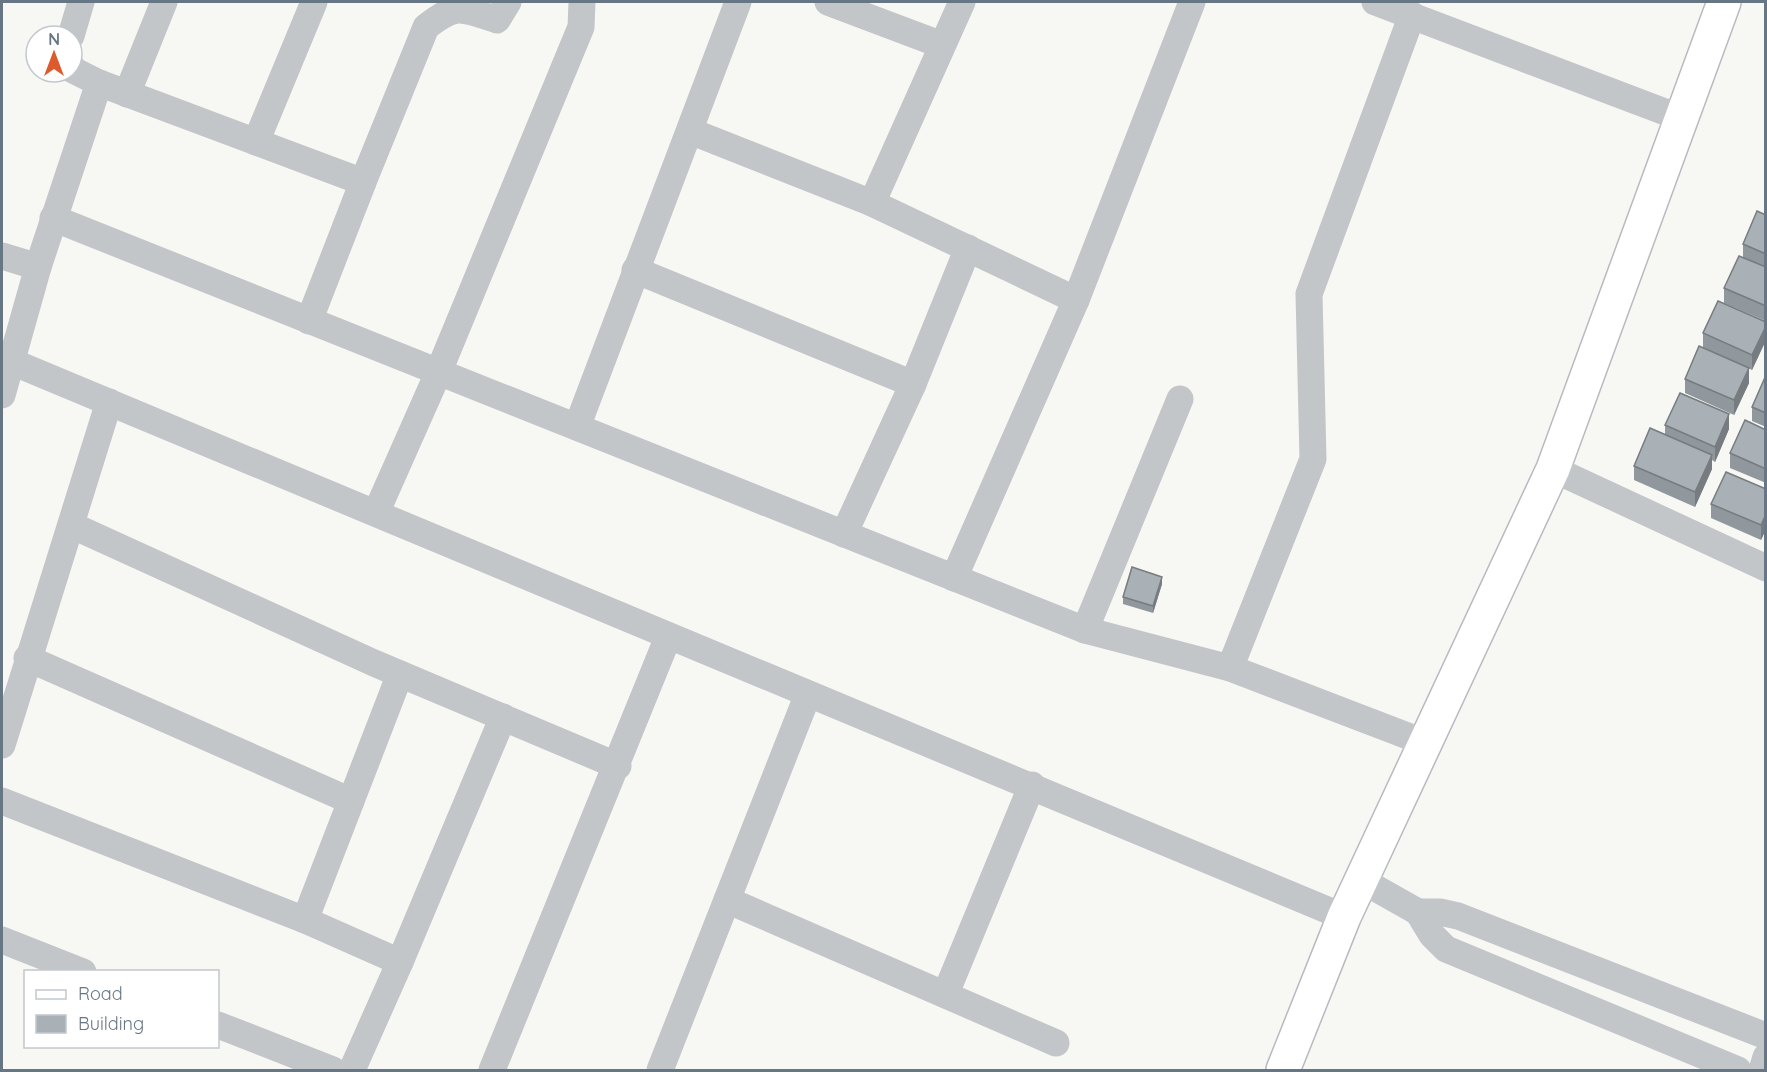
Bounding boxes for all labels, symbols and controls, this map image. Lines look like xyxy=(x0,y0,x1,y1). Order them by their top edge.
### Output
north arrow xyxy=(24,24,84,84)
text: N xyxy=(48,29,60,49)
legend xyxy=(24,970,219,1048)
text: Road xyxy=(78,982,123,1005)
text: Building xyxy=(78,1012,144,1035)

